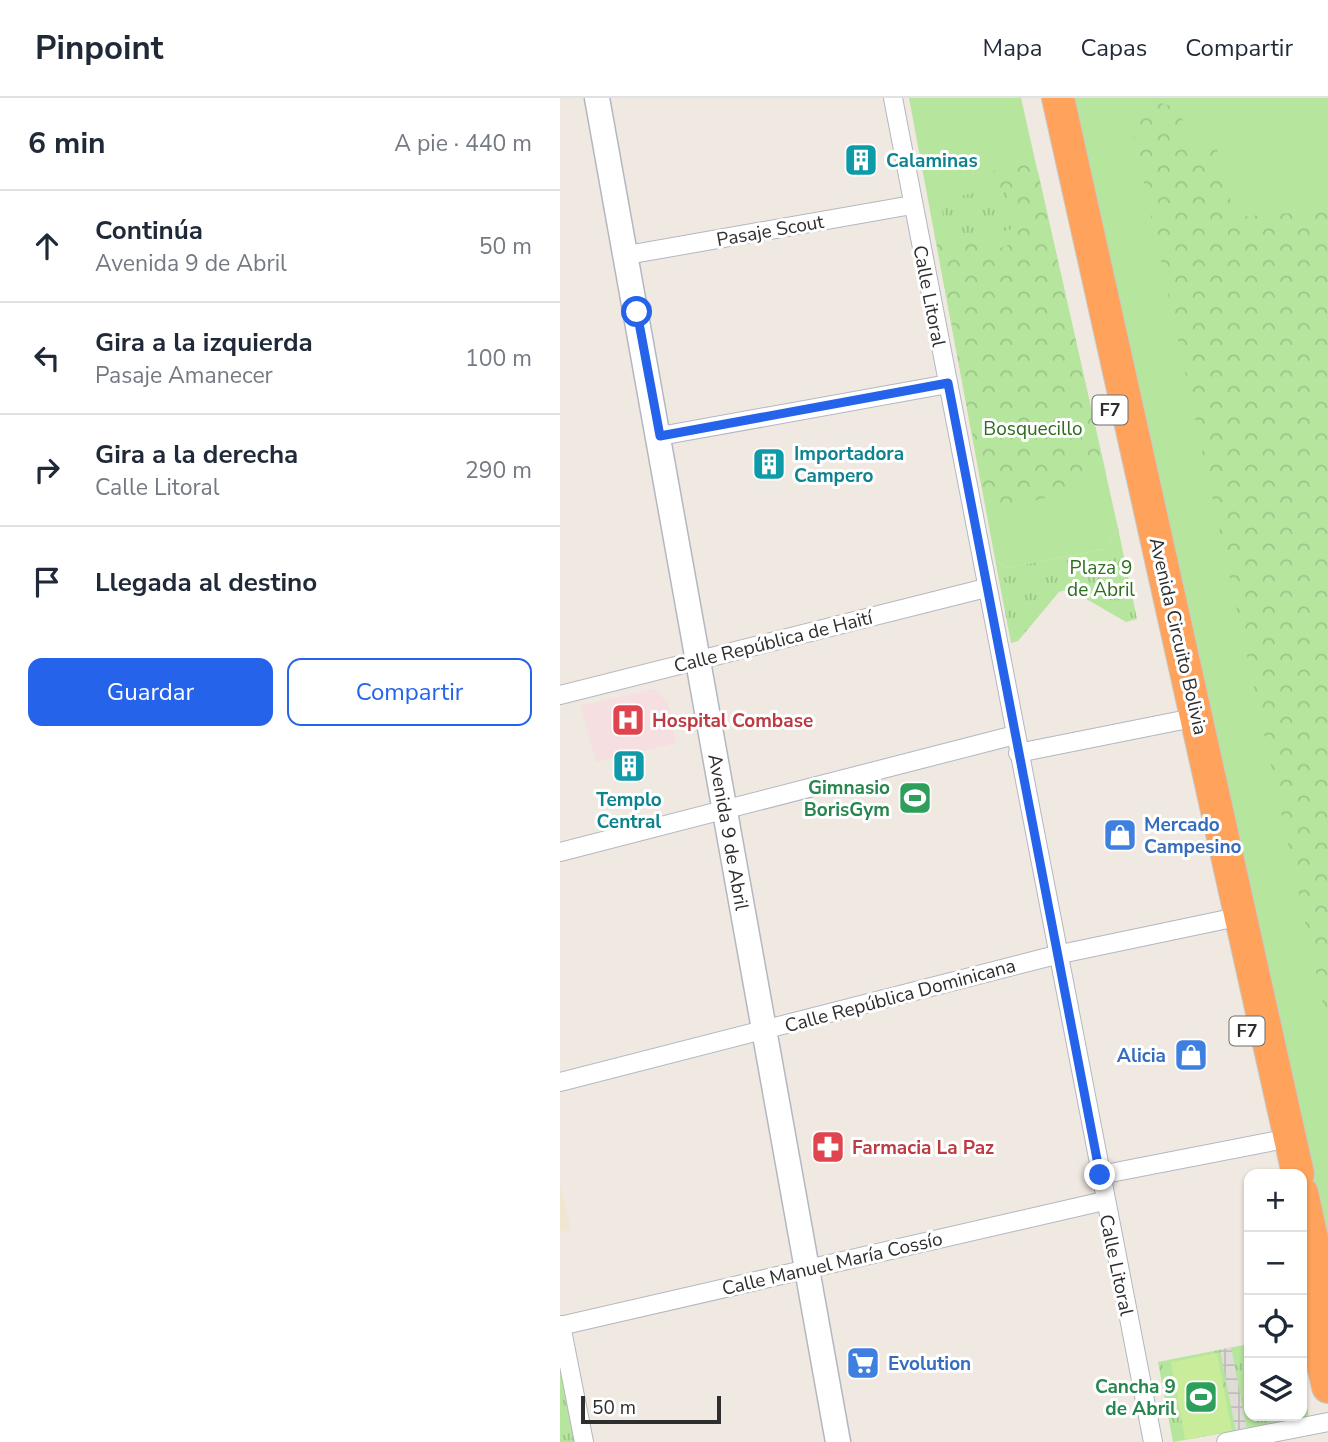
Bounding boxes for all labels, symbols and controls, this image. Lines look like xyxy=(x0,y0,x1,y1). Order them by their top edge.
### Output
text: Pinpoint xyxy=(35,26,163,71)
text: Mapa xyxy=(983,32,1043,64)
text: Capas xyxy=(1081,32,1147,64)
text: Compartir xyxy=(1185,32,1293,64)
text: 6 min xyxy=(28,123,106,164)
text: A pie · 440 m xyxy=(394,128,532,159)
building icon: Calaminas xyxy=(842,141,880,179)
place label: Calaminas xyxy=(886,148,978,174)
street label: Pasaje Scout xyxy=(714,209,826,253)
text: Continúa xyxy=(95,213,203,248)
icon: ahead xyxy=(28,227,66,265)
text: 50 m xyxy=(479,231,532,262)
street label: Calle Litoral xyxy=(906,243,952,350)
text: Avenida 9 de Abril xyxy=(95,248,287,279)
route start xyxy=(621,296,652,327)
text: Gira a la izquierda xyxy=(95,325,313,360)
icon: left xyxy=(28,339,66,377)
text: 100 m xyxy=(465,343,532,374)
text: Pasaje Amanecer xyxy=(95,360,273,391)
road number: F7 xyxy=(1092,396,1128,424)
park label: Bosquecillo xyxy=(983,416,1083,442)
text: Gira a la derecha xyxy=(95,437,298,472)
place label: Importadora Campero xyxy=(794,441,904,489)
building icon: Importadora Campero xyxy=(750,445,788,483)
icon: right xyxy=(28,451,66,489)
text: 290 m xyxy=(465,455,532,486)
text: Calle Litoral xyxy=(95,472,220,503)
street label: Avenida Circuito Bolivia xyxy=(1143,535,1213,737)
park label: Plaza 9 de Abril xyxy=(1067,555,1135,603)
icon: arrive xyxy=(28,563,66,601)
text: Llegada al destino xyxy=(95,565,317,600)
street label: Calle República de Haití xyxy=(671,604,877,679)
button: Guardar xyxy=(28,658,273,726)
button: Compartir xyxy=(287,658,532,726)
hospital icon: Hospital Combase xyxy=(609,701,647,739)
place label: Hospital Combase xyxy=(652,708,813,734)
building icon: Templo Central xyxy=(610,747,648,785)
street label: Avenida 9 de Abril xyxy=(701,752,755,913)
place label: Gimnasio BorisGym xyxy=(804,775,890,823)
sports icon: Gimnasio BorisGym xyxy=(896,779,934,817)
place label: Templo Central xyxy=(596,787,662,835)
place label: Mercado Campesino xyxy=(1144,812,1242,860)
shop icon: Mercado Campesino xyxy=(1101,816,1139,854)
street label: Calle República Dominicana xyxy=(782,953,1019,1039)
road number: F7 xyxy=(1230,1016,1264,1046)
shop icon: Alicia xyxy=(1172,1036,1210,1074)
place label: Alicia xyxy=(1117,1043,1166,1069)
pharmacy icon: Farmacia La Paz xyxy=(809,1128,847,1166)
place label: Farmacia La Paz xyxy=(852,1135,994,1161)
route end xyxy=(1084,1159,1115,1190)
map controls xyxy=(1244,1169,1307,1421)
button: + xyxy=(1244,1169,1307,1232)
street label: Calle Litoral xyxy=(1093,1212,1140,1319)
street label: Calle Manuel María Cossío xyxy=(719,1226,945,1302)
button: − xyxy=(1244,1232,1307,1295)
button: locate xyxy=(1244,1295,1307,1358)
supermarket icon: Evolution xyxy=(844,1344,882,1382)
place label: Evolution xyxy=(888,1351,971,1377)
button: layers xyxy=(1244,1358,1307,1421)
place label: Cancha 9 de Abril xyxy=(1095,1374,1176,1422)
sports icon: Cancha 9 de Abril xyxy=(1182,1378,1220,1416)
scale bar xyxy=(581,1393,721,1425)
text: 50 m xyxy=(592,1395,636,1421)

